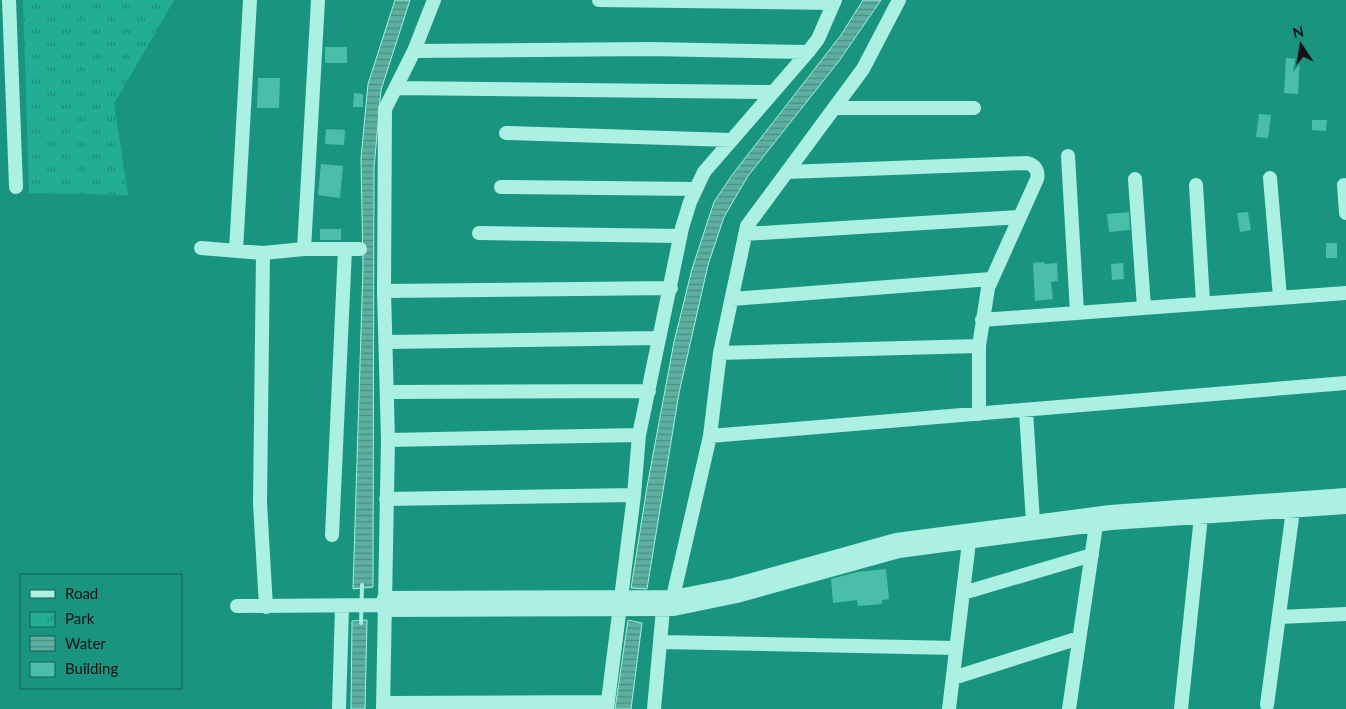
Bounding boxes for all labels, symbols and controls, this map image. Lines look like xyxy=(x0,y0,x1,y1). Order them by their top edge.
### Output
north arrow xyxy=(1276,20,1326,70)
text: N xyxy=(1291,22,1305,41)
legend xyxy=(20,574,182,689)
text: Road xyxy=(65,584,98,602)
text: Park xyxy=(65,609,95,627)
text: Water xyxy=(65,634,106,652)
text: Building xyxy=(65,659,118,677)

